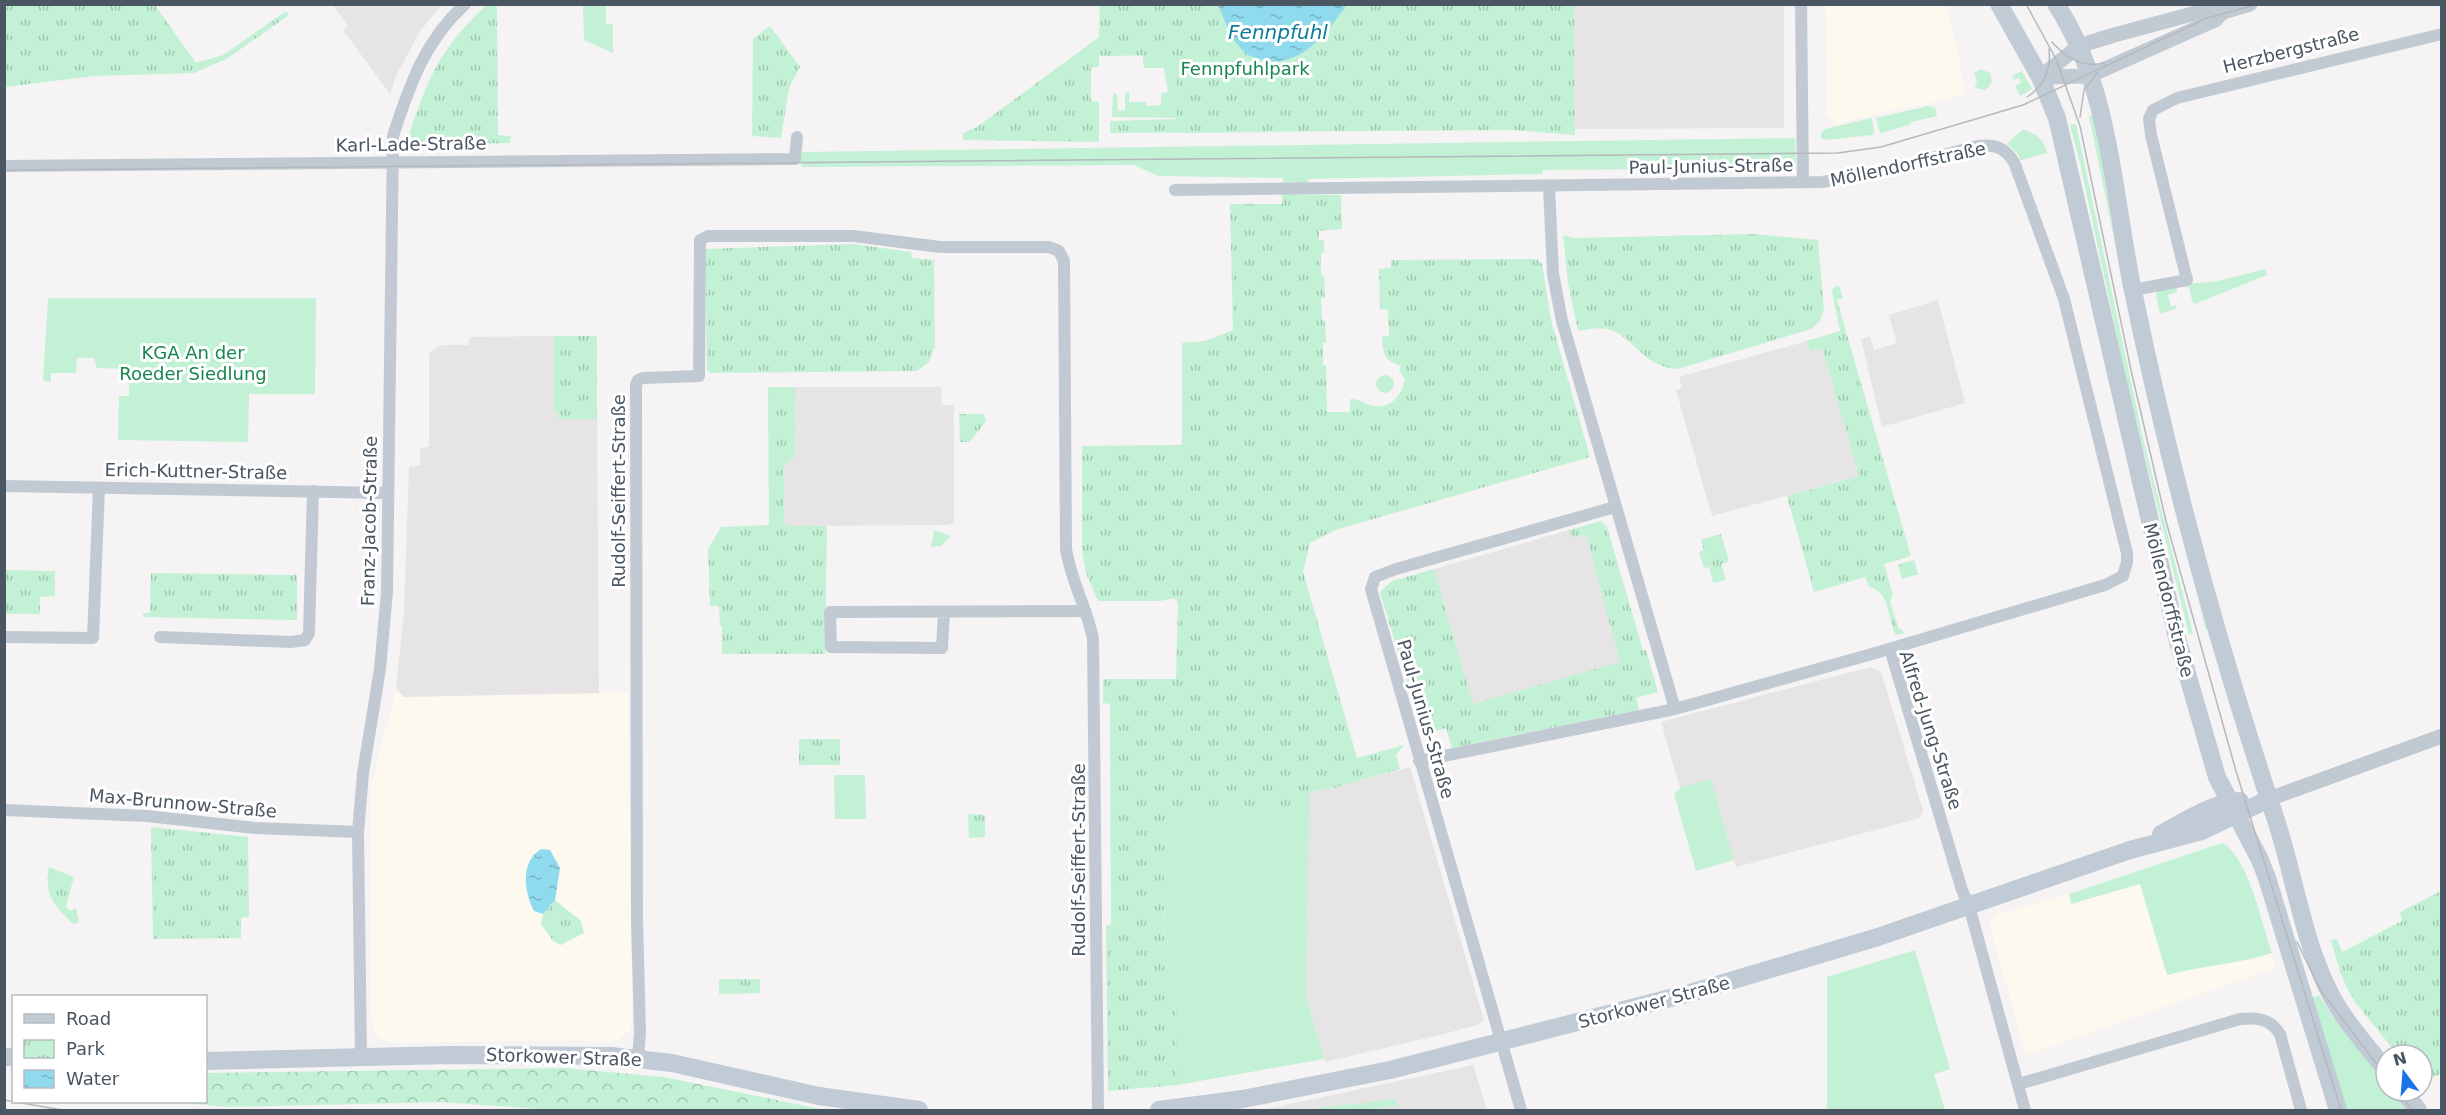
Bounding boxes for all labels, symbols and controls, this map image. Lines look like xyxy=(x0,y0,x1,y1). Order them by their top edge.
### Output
water label: Fennpfuhl xyxy=(1228,20,1328,44)
street label: Herzbergstraße xyxy=(2221,23,2361,77)
park label: Fennpfuhlpark xyxy=(1180,58,1310,79)
street label: Karl-Lade-Straße xyxy=(335,132,487,156)
street label: Möllendorffstraße xyxy=(1828,137,1988,191)
street label: Paul-Junius-Straße xyxy=(1628,154,1794,178)
park label: KGA An der Roeder Siedlung xyxy=(119,342,267,384)
street label: Rudolf-Seiffert-Straße xyxy=(608,394,629,588)
street label: Franz-Jacob-Straße xyxy=(357,436,381,606)
street label: Erich-Kuttner-Straße xyxy=(105,459,287,483)
street label: Möllendorffstraße xyxy=(2140,521,2198,679)
street label: Paul-Junius-Straße xyxy=(1393,637,1459,801)
street label: Alfred-Jung-Straße xyxy=(1895,648,1967,812)
street label: Rudolf-Seiffert-Straße xyxy=(1068,763,1089,957)
street label: Max-Brunnow-Straße xyxy=(88,784,278,822)
street label: Storkower Straße xyxy=(1576,972,1732,1032)
legend xyxy=(12,995,207,1103)
text: Road xyxy=(66,1008,111,1029)
text: Park xyxy=(66,1038,105,1059)
north arrow xyxy=(2374,1043,2434,1103)
street label: Storkower Straße xyxy=(486,1044,642,1070)
text: N xyxy=(2391,1048,2409,1070)
text: Water xyxy=(66,1068,120,1089)

